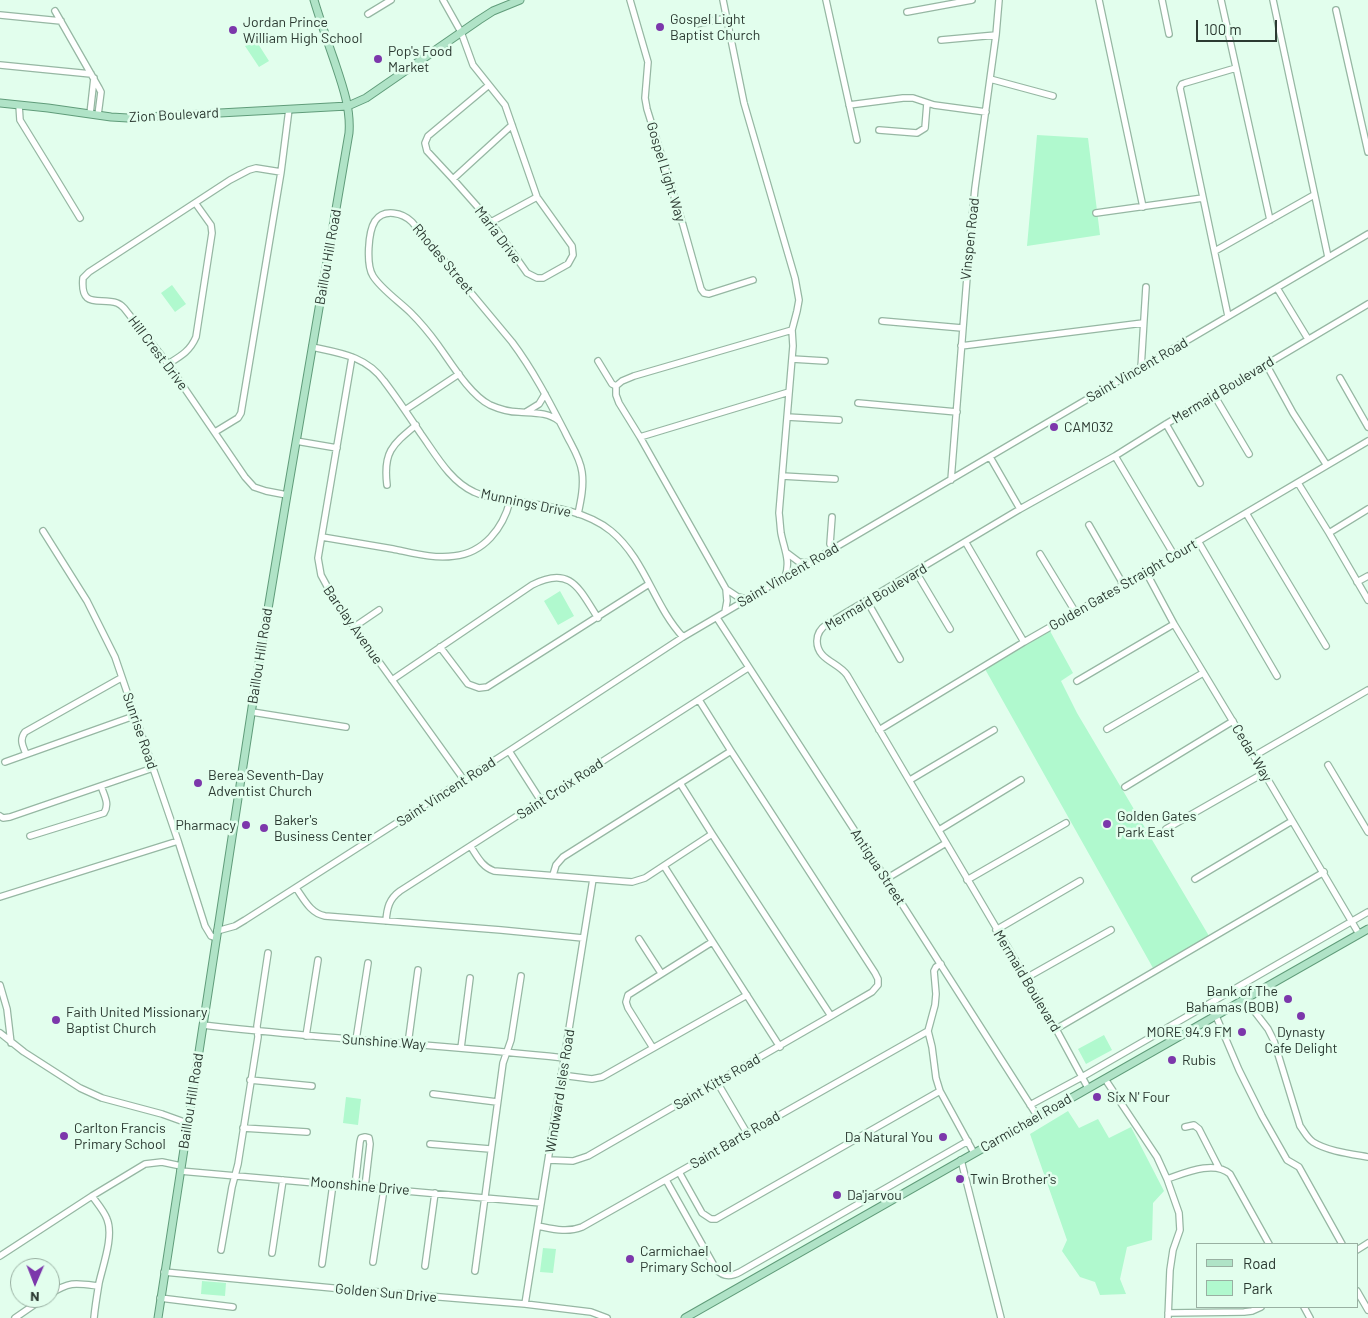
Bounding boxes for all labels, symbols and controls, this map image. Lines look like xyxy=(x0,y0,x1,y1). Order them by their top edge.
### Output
scale bar xyxy=(1198,10,1279,42)
place label: Gospel Light Baptist Church xyxy=(670,11,760,44)
place label: Jordan Prince William High School xyxy=(243,14,362,46)
text: 100 m xyxy=(1204,20,1242,38)
marker: Gospel Light Baptist Church xyxy=(654,21,666,33)
marker: Jordan Prince William High School xyxy=(227,24,239,36)
place label: Pop's Food Market xyxy=(388,43,452,75)
marker: Pop's Food Market xyxy=(372,53,384,65)
street label: Zion Boulevard xyxy=(129,104,219,126)
street label: Gospel Light Way xyxy=(643,120,689,224)
street label: Vinspen Road xyxy=(957,197,983,281)
street label: Maria Drive xyxy=(471,203,525,267)
street label: Baillou Hill Road xyxy=(311,208,345,306)
street label: Rhodes Street xyxy=(409,221,477,297)
street label: Hill Crest Drive xyxy=(125,313,191,393)
street label: Saint Vincent Road xyxy=(1083,334,1191,406)
street label: Mermaid Boulevard xyxy=(1169,353,1277,427)
place label: CAM032 xyxy=(1064,419,1114,435)
marker: CAM032 xyxy=(1048,421,1060,433)
street label: Munnings Drive xyxy=(479,485,573,521)
street label: Golden Gates Straight Court xyxy=(1046,536,1200,634)
street label: Saint Vincent Road xyxy=(734,539,842,611)
street label: Mermaid Boulevard xyxy=(822,560,930,634)
street label: Barclay Avenue xyxy=(320,582,386,668)
street label: Baillou Hill Road xyxy=(244,607,276,705)
street label: Sunrise Road xyxy=(119,691,161,771)
street label: Cedar Way xyxy=(1228,721,1276,785)
street label: Saint Vincent Road xyxy=(393,754,499,830)
street label: Saint Croix Road xyxy=(514,755,606,823)
place label: Berea Seventh-Day Adventist Church xyxy=(208,767,324,800)
marker: Berea Seventh-Day Adventist Church xyxy=(192,777,204,789)
place label: Golden Gates Park East xyxy=(1117,808,1196,840)
place label: Baker's Business Center xyxy=(274,812,372,844)
place label: Pharmacy xyxy=(176,817,236,833)
marker: Golden Gates Park East xyxy=(1101,818,1113,830)
marker: Pharmacy xyxy=(240,819,252,831)
marker: Baker's Business Center xyxy=(258,822,270,834)
street label: Antigua Street xyxy=(847,826,909,908)
street label: Mermaid Boulevard xyxy=(990,927,1064,1035)
place label: Bank of The Bahamas (BOB) xyxy=(1186,983,1278,1016)
marker: Bank of The Bahamas (BOB) xyxy=(1282,993,1294,1005)
place label: Faith United Missionary Baptist Church xyxy=(66,1004,207,1036)
marker: Dynasty Cafe Delight xyxy=(1295,1010,1307,1022)
marker: Faith United Missionary Baptist Church xyxy=(50,1014,62,1026)
place label: MORE 94.9 FM xyxy=(1146,1024,1232,1040)
place label: Dynasty Cafe Delight xyxy=(1264,1024,1338,1056)
marker: MORE 94.9 FM xyxy=(1236,1026,1248,1038)
street label: Windward Isles Road xyxy=(542,1028,578,1154)
street label: Sunshine Way xyxy=(342,1031,426,1053)
street label: Saint Kitts Road xyxy=(671,1050,763,1114)
street label: Baillou Hill Road xyxy=(175,1052,207,1150)
place label: Rubis xyxy=(1182,1052,1216,1068)
marker: Rubis xyxy=(1166,1054,1178,1066)
place label: Six N' Four xyxy=(1107,1089,1170,1105)
street label: Carmichael Road xyxy=(978,1090,1074,1156)
marker: Six N' Four xyxy=(1091,1091,1103,1103)
street label: Saint Barts Road xyxy=(687,1107,783,1173)
place label: Carlton Francis Primary School xyxy=(74,1120,166,1152)
place label: Da Natural You xyxy=(845,1129,933,1145)
marker: Carlton Francis Primary School xyxy=(58,1130,70,1142)
marker: Da Natural You xyxy=(937,1131,949,1143)
place label: Twin Brother's xyxy=(970,1171,1057,1187)
street label: Moonshine Drive xyxy=(310,1173,410,1199)
marker: Twin Brother's xyxy=(954,1173,966,1185)
place label: Da'jarvou xyxy=(847,1187,902,1203)
marker: Da'jarvou xyxy=(831,1189,843,1201)
place label: Carmichael Primary School xyxy=(640,1243,732,1276)
legend xyxy=(1196,1243,1358,1308)
marker: Carmichael Primary School xyxy=(624,1253,636,1265)
text: Road xyxy=(1243,1254,1276,1272)
north arrow xyxy=(10,1258,60,1308)
text: Park xyxy=(1243,1279,1272,1297)
street label: Golden Sun Drive xyxy=(334,1280,438,1306)
text: N xyxy=(30,1289,40,1306)

